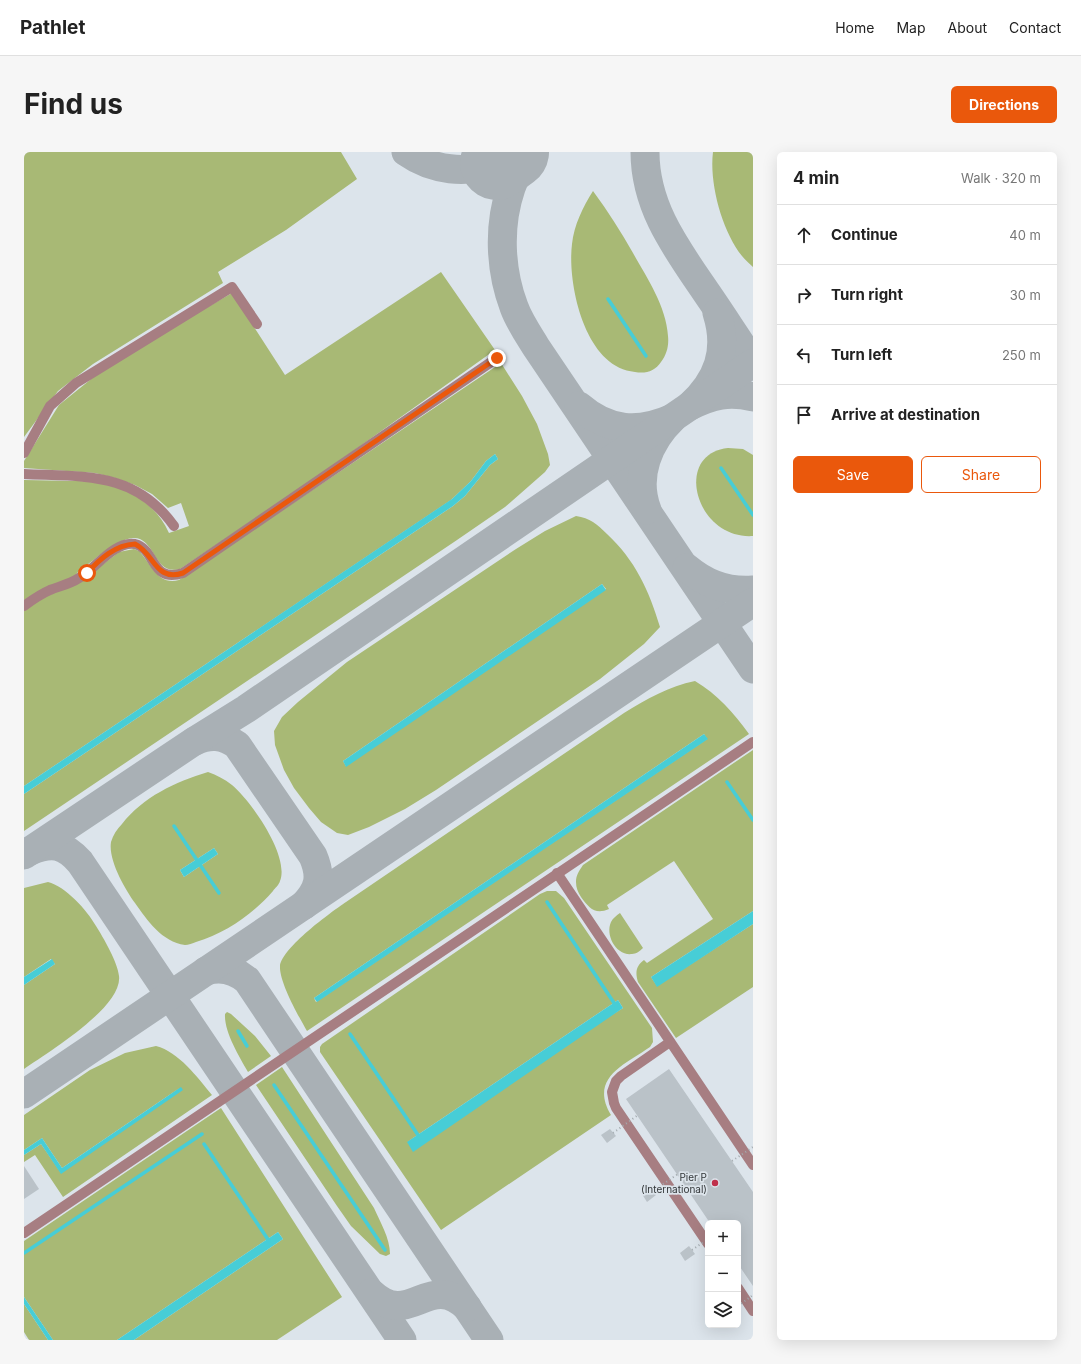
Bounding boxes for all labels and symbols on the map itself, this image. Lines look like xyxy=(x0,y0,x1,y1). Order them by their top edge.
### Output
route end xyxy=(488,349,506,367)
route start xyxy=(78,564,96,582)
place label: Pier P (International) xyxy=(641,1171,707,1195)
marker: Pier P (International) xyxy=(710,1178,720,1188)

